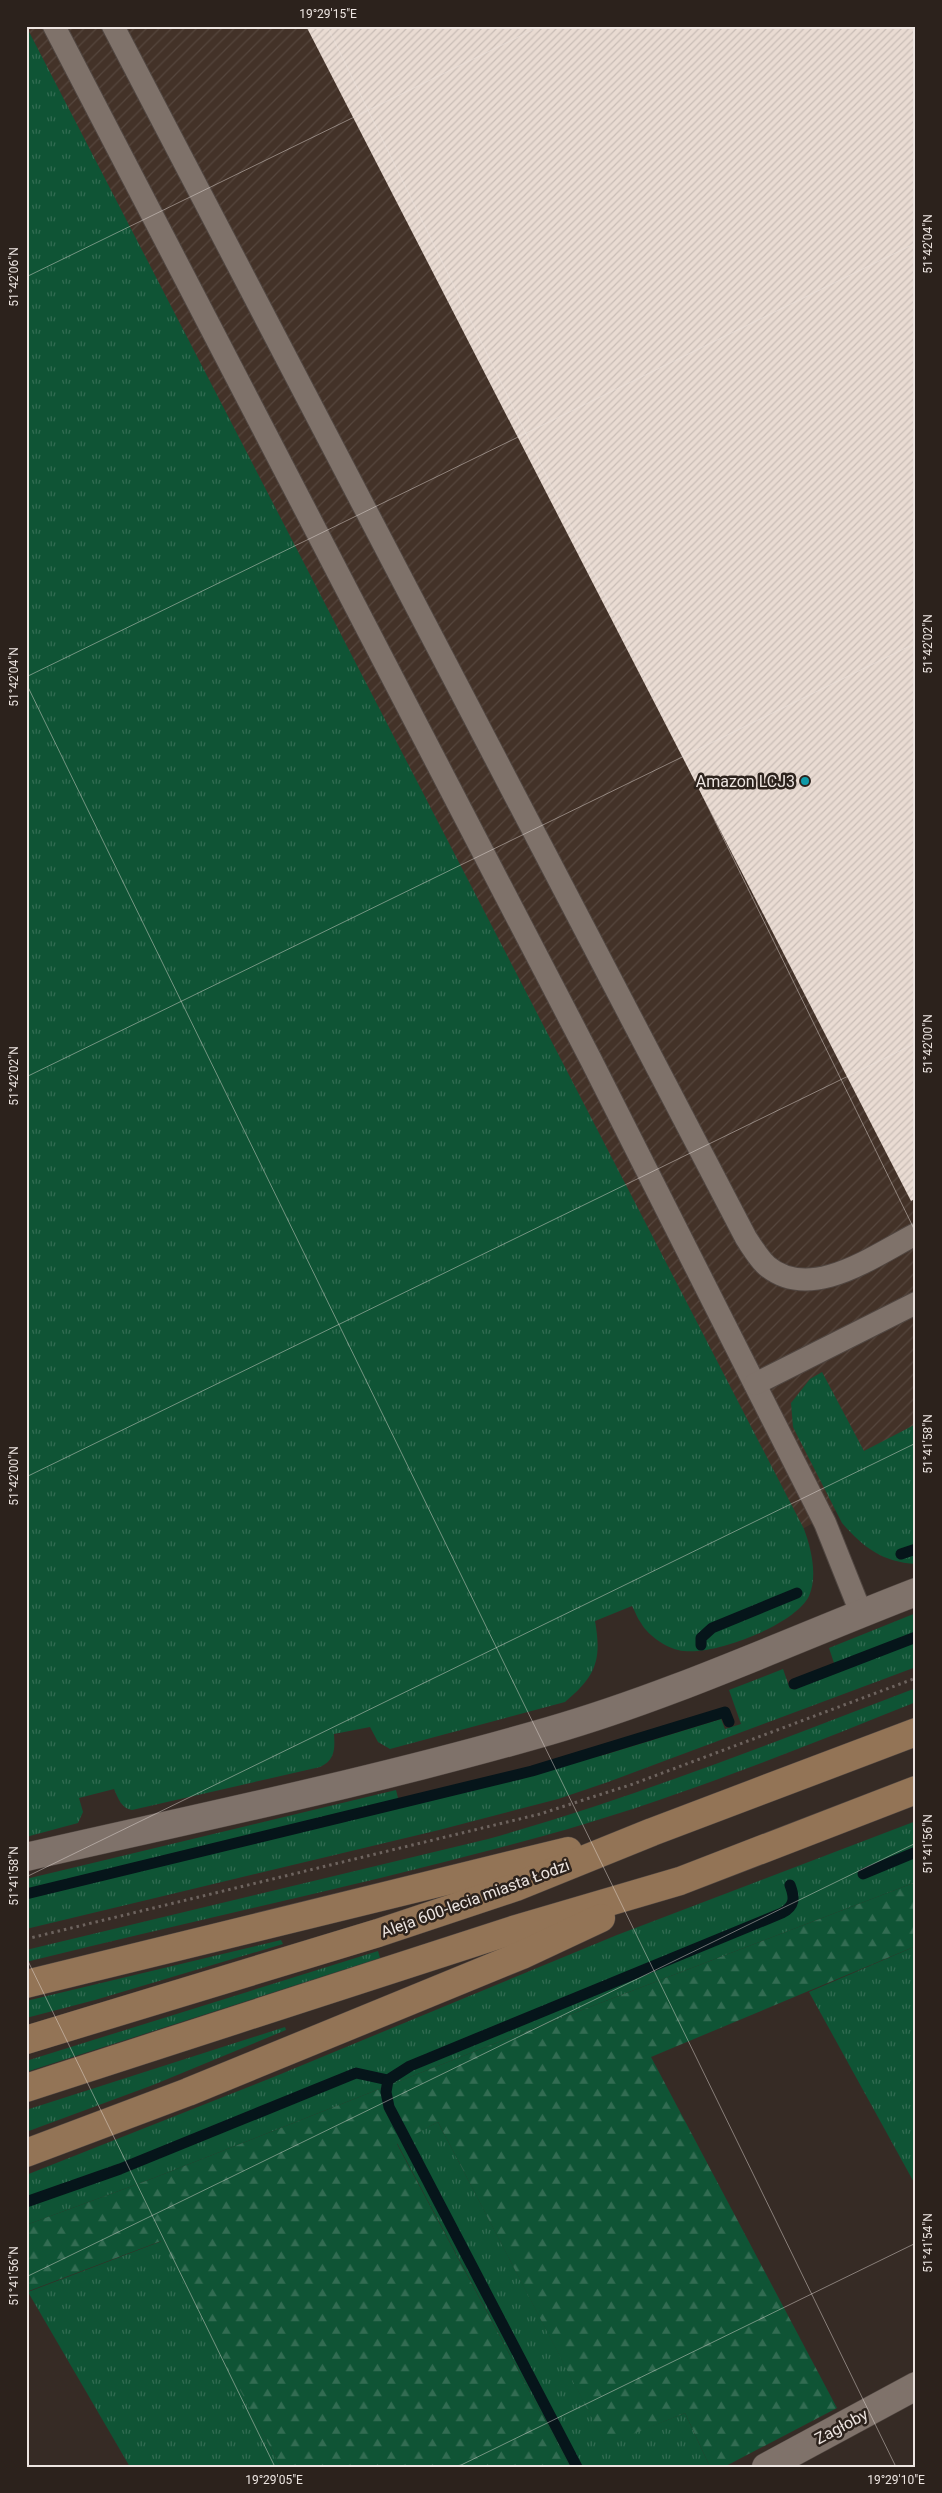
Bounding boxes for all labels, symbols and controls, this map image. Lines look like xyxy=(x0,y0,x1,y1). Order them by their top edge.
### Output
text: 19°29'15"E xyxy=(299,7,357,21)
text: 51°42'04"N xyxy=(921,214,935,274)
text: 51°42'06"N xyxy=(7,247,21,307)
text: 51°42'02"N xyxy=(921,614,935,674)
text: 51°42'04"N xyxy=(7,647,21,707)
place label: Amazon LCJ3 xyxy=(696,772,795,791)
marker: Amazon LCJ3 xyxy=(799,775,811,787)
text: 51°42'00"N xyxy=(921,1014,935,1074)
text: 51°42'02"N xyxy=(7,1046,21,1106)
text: 51°41'58"N xyxy=(921,1414,935,1474)
text: 51°42'00"N xyxy=(7,1446,21,1506)
text: 51°41'56"N xyxy=(921,1814,935,1874)
text: 51°41'58"N xyxy=(7,1846,21,1906)
street label: Aleja 600-lecia miasta Łodzi xyxy=(378,1855,572,1941)
text: 51°41'54"N xyxy=(921,2213,935,2273)
text: 51°41'56"N xyxy=(7,2246,21,2306)
street label: Zagłoby xyxy=(812,2404,871,2448)
text: 19°29'05"E xyxy=(245,2473,303,2487)
text: 19°29'10"E xyxy=(867,2473,925,2487)

